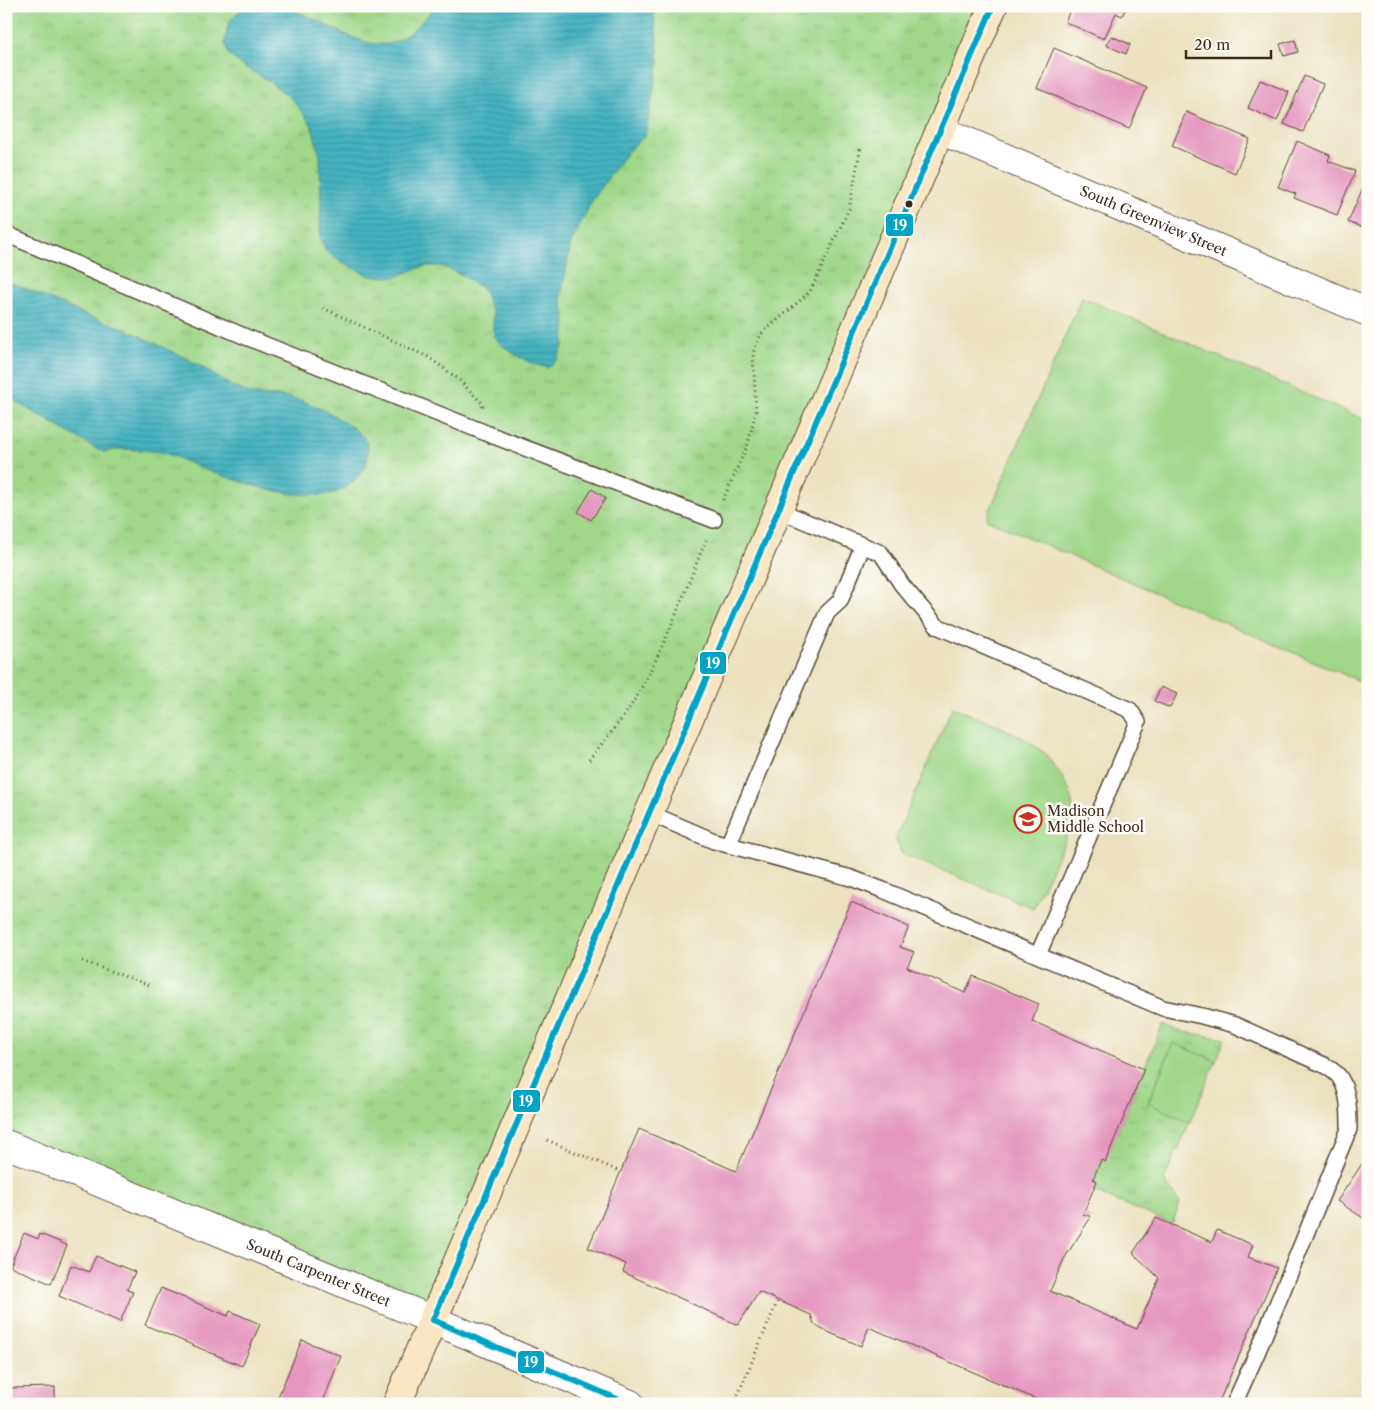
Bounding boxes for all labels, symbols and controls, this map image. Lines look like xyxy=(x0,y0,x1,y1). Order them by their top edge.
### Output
scale bar xyxy=(1186,28,1272,60)
text: 20 m xyxy=(1194,35,1230,54)
street label: South Greenview Street xyxy=(1077,182,1230,260)
unlabelled marker xyxy=(904,199,914,209)
line badge: 19 xyxy=(885,213,914,237)
text: 19 xyxy=(893,216,907,234)
line badge: 19 xyxy=(699,651,727,675)
text: 19 xyxy=(706,654,720,672)
place label: Madison Middle School xyxy=(1047,802,1144,836)
school or university icon: Madison Middle School xyxy=(1013,804,1043,834)
line badge: 19 xyxy=(512,1089,541,1113)
text: 19 xyxy=(519,1092,533,1110)
street label: South Carpenter Street xyxy=(244,1235,393,1311)
line badge: 19 xyxy=(517,1350,545,1374)
text: 19 xyxy=(524,1353,538,1371)

